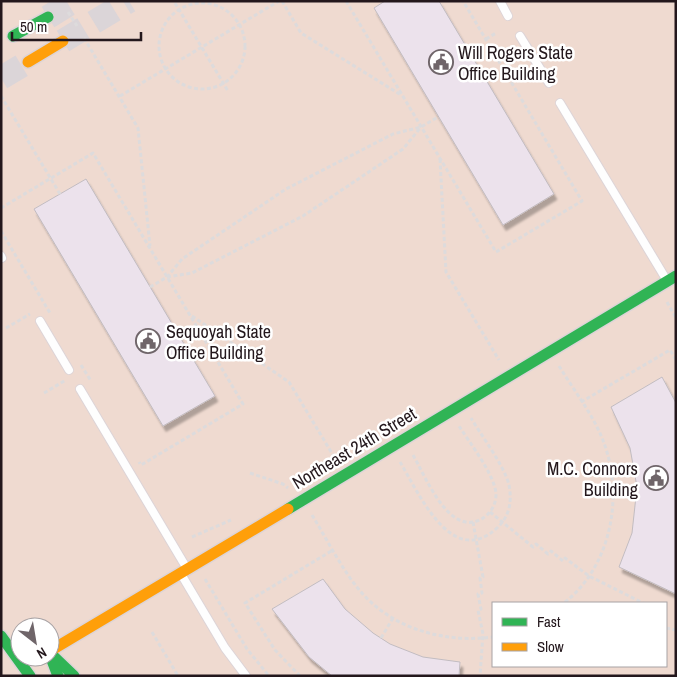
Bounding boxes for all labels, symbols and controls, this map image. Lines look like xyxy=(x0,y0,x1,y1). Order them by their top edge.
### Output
scale bar xyxy=(12,10,141,42)
text: 50 m xyxy=(20,16,47,37)
place label: Will Rogers State Office Building xyxy=(458,40,573,86)
public building icon: Will Rogers State Office Building xyxy=(428,49,454,75)
place label: Sequoyah State Office Building xyxy=(166,319,271,365)
public building icon: Sequoyah State Office Building xyxy=(135,328,161,354)
street label: Northeast 24th Street xyxy=(287,401,421,495)
place label: M.C. Connors Building xyxy=(547,456,639,502)
public building icon: M.C. Connors Building xyxy=(643,465,669,491)
legend xyxy=(492,602,667,667)
text: Fast xyxy=(537,611,561,632)
north arrow xyxy=(10,617,60,667)
text: Slow xyxy=(537,636,564,657)
text: N xyxy=(34,643,50,663)

